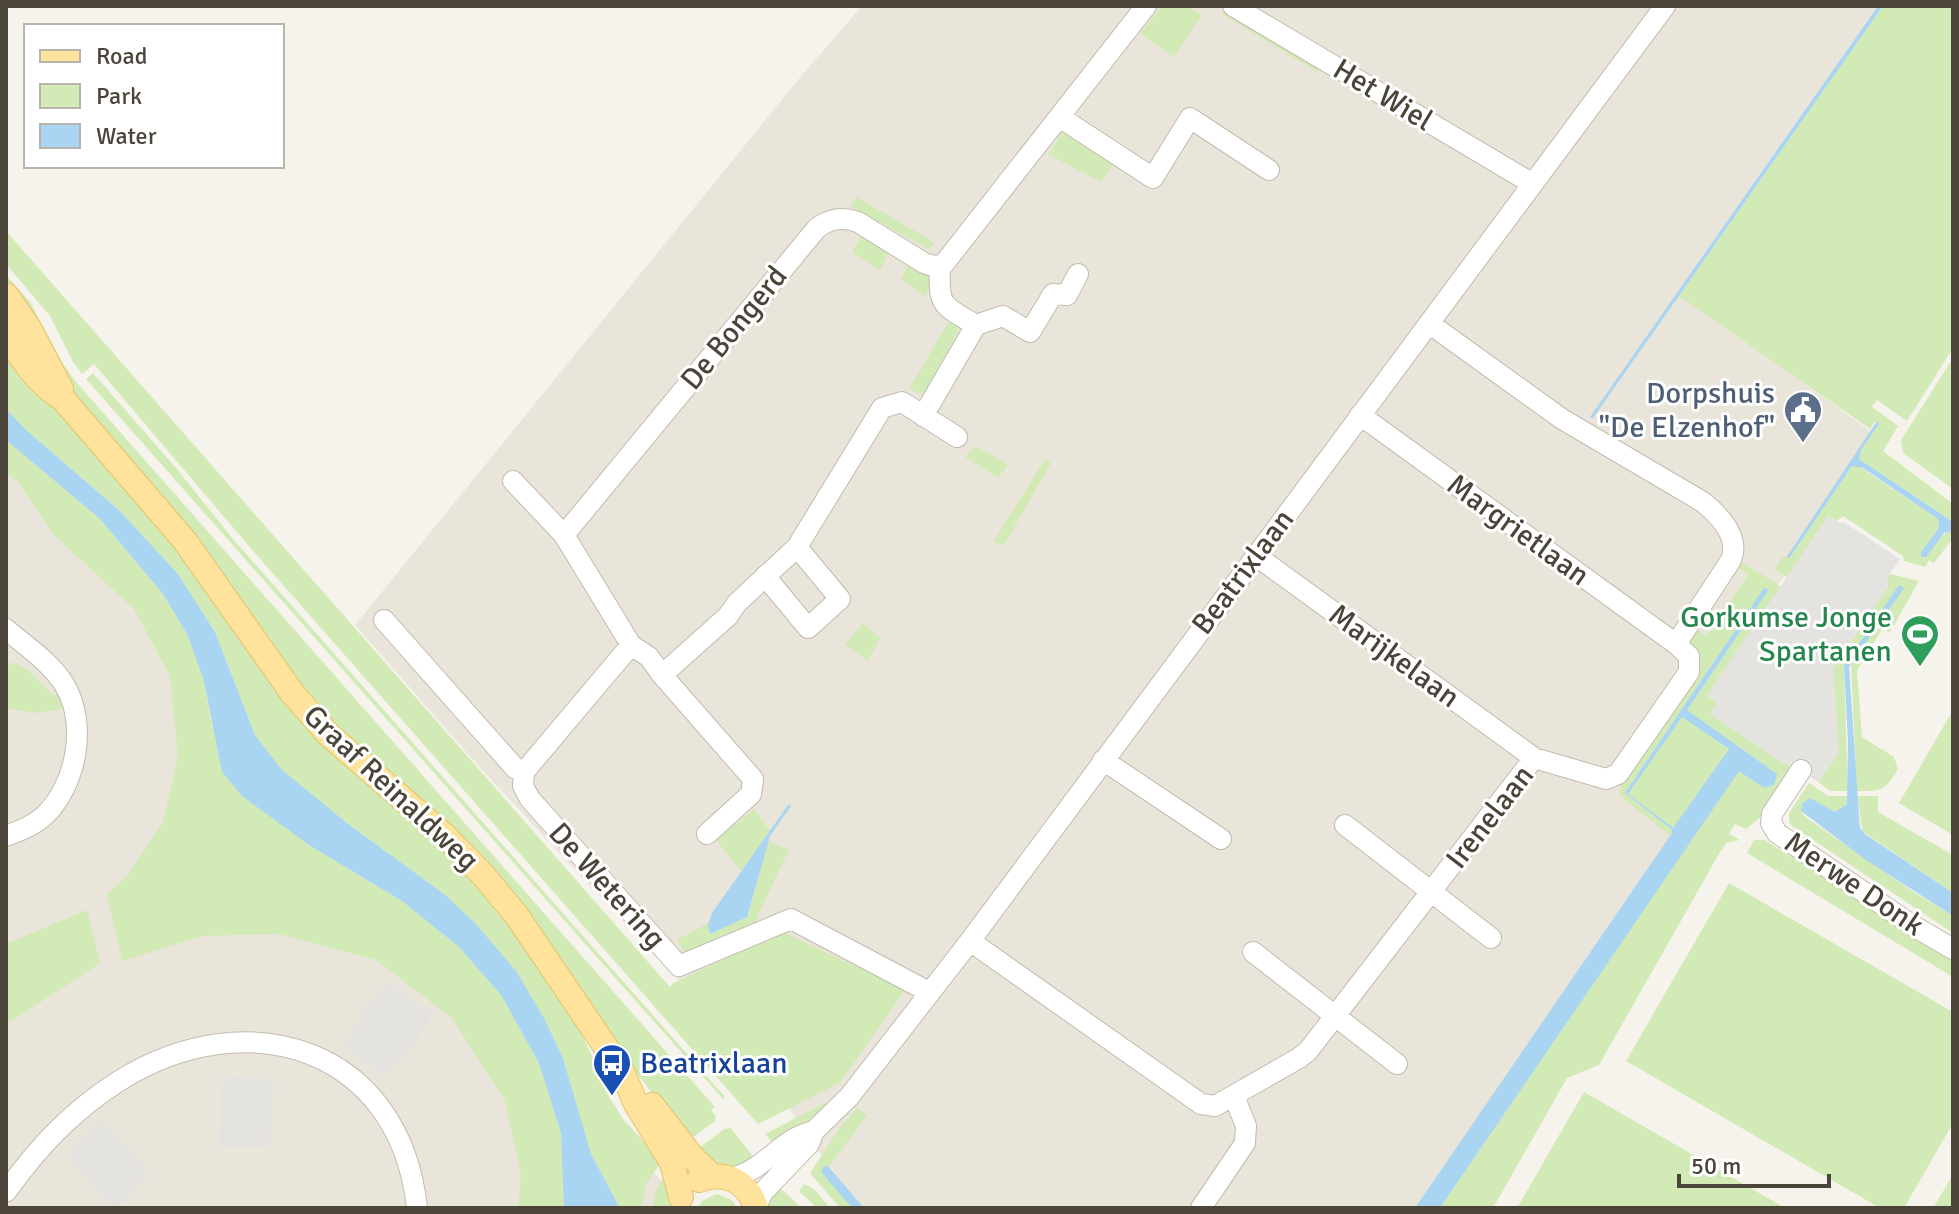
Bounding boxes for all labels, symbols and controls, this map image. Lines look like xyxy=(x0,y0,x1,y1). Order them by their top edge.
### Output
legend xyxy=(24,24,284,168)
text: Road xyxy=(96,41,147,71)
street label: Het Wiel xyxy=(1326,51,1440,139)
text: Park xyxy=(96,81,142,111)
text: Water xyxy=(96,121,157,151)
street label: De Bongerd xyxy=(673,259,795,397)
place label: Dorpshuis "De Elzenhof" xyxy=(1598,375,1775,446)
public building icon: Dorpshuis "De Elzenhof" xyxy=(1782,389,1824,444)
street label: Margrietlaan xyxy=(1440,466,1596,594)
street label: Beatrixlaan xyxy=(1184,502,1302,642)
street label: Marijkelaan xyxy=(1321,596,1467,716)
place label: Gorkumse Jonge Spartanen xyxy=(1680,599,1892,670)
sports icon: Gorkumse Jonge Spartanen xyxy=(1899,613,1941,668)
street label: Graaf Reinaldweg xyxy=(296,697,486,879)
street label: Irenelaan xyxy=(1438,758,1542,876)
street label: De Wetering xyxy=(541,815,673,957)
street label: Merwe Donk xyxy=(1777,824,1931,944)
bus stop icon: Beatrixlaan xyxy=(591,1042,633,1097)
place label: Beatrixlaan xyxy=(640,1045,788,1082)
scale bar xyxy=(1679,1138,1829,1188)
text: 50 m xyxy=(1691,1151,1741,1181)

